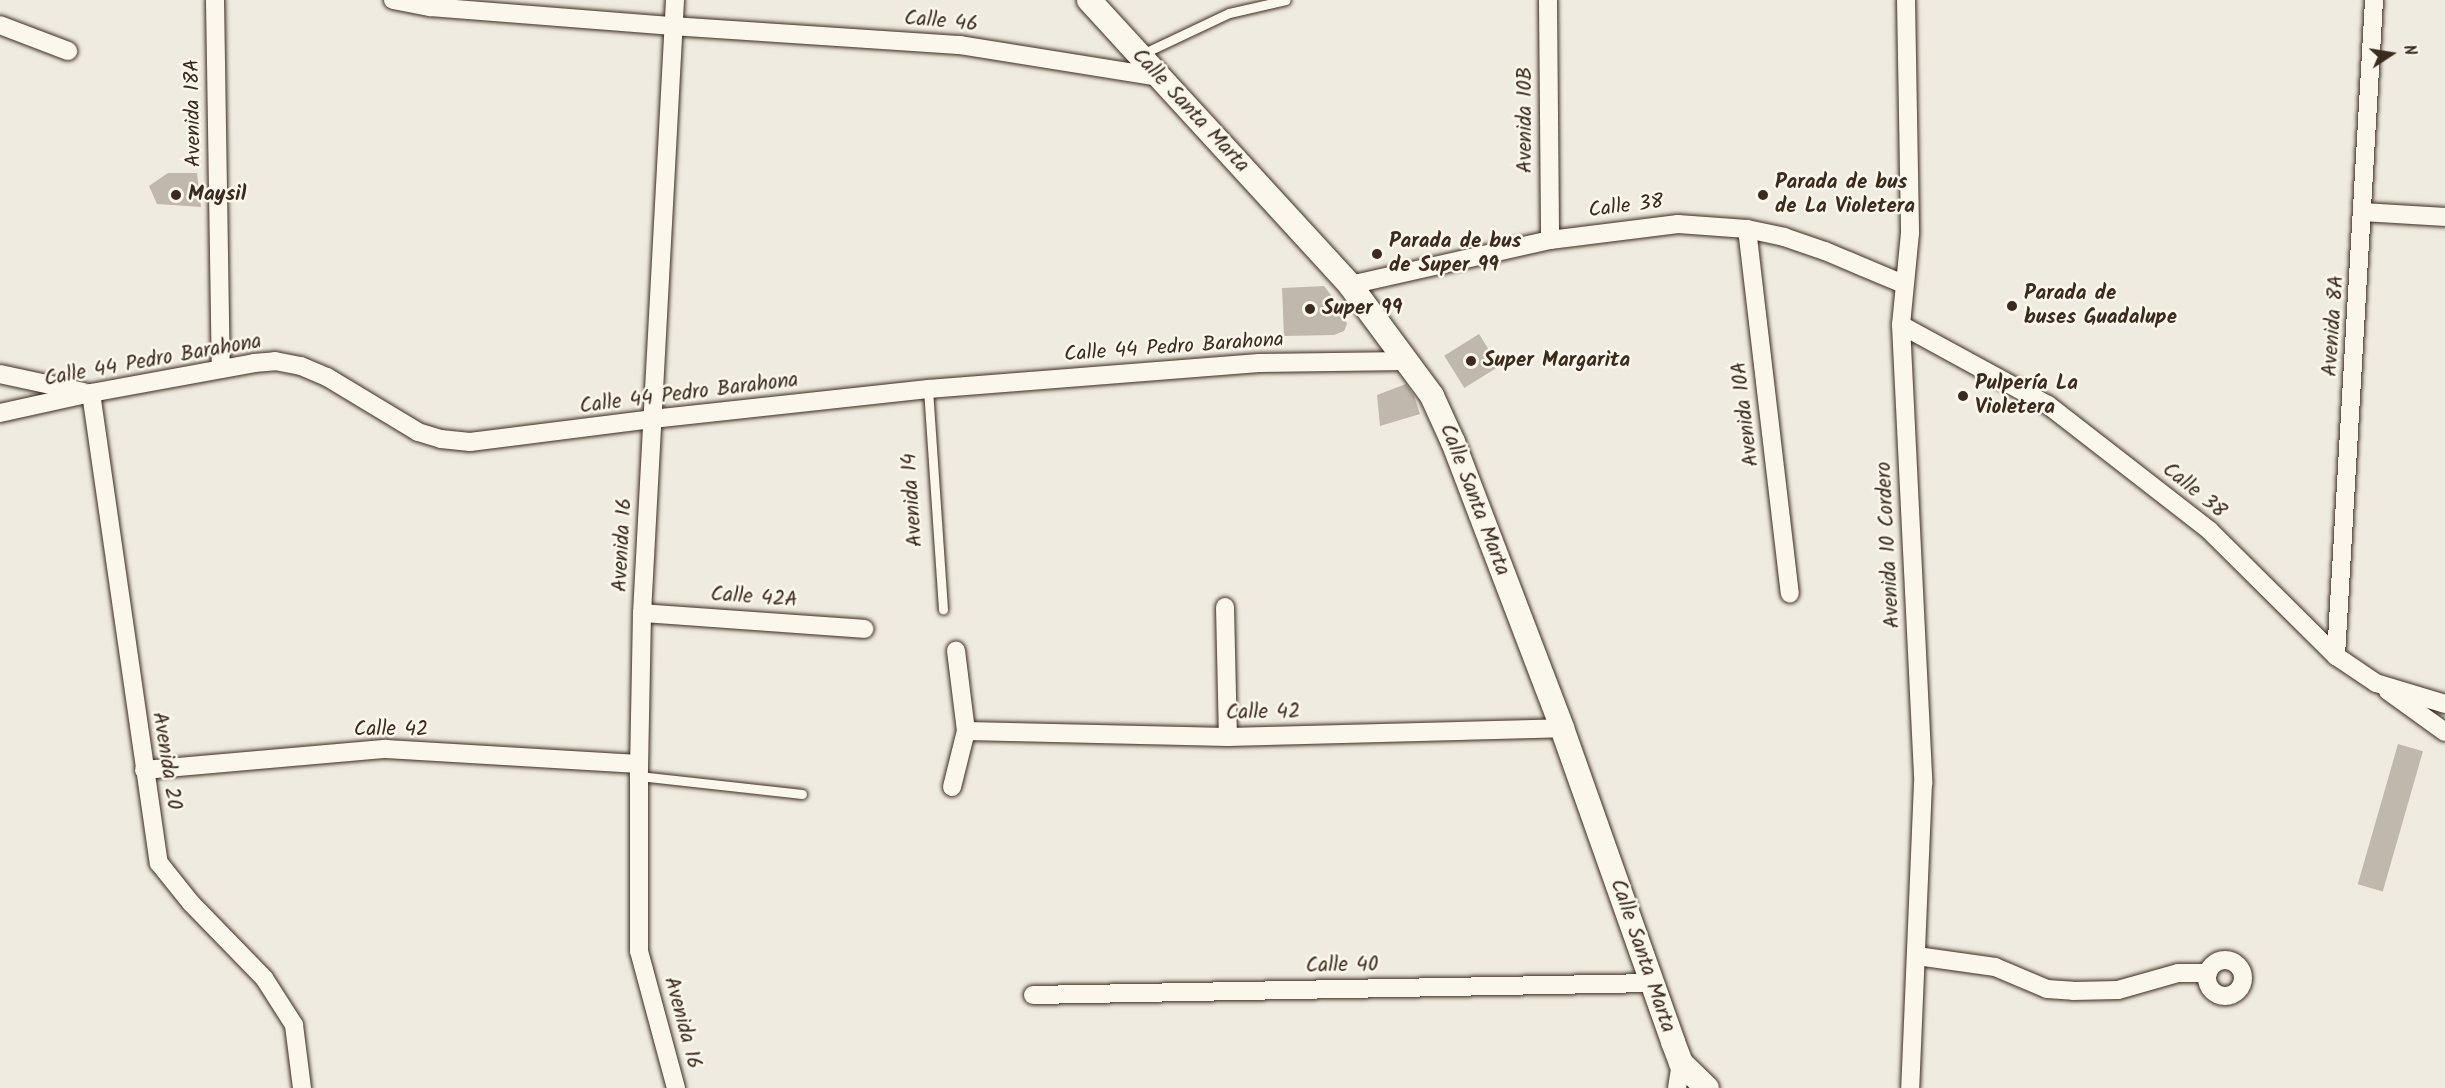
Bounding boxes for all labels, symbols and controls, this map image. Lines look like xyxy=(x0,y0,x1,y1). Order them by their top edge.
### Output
street label: Calle 46 xyxy=(903,6,979,38)
north arrow xyxy=(2361,24,2421,84)
text: N xyxy=(2396,43,2422,58)
street label: Calle Santa Marta xyxy=(1126,44,1254,178)
street label: Avenida 18A xyxy=(180,59,208,167)
street label: Avenida 10B xyxy=(1513,67,1539,173)
place label: Parada de bus de La Violetera xyxy=(1775,170,1915,220)
place label: Maysil xyxy=(188,182,246,208)
marker: Maysil xyxy=(169,188,183,202)
marker: Parada de bus de La Violetera xyxy=(1756,188,1770,202)
street label: Calle 38 xyxy=(1587,190,1665,224)
place label: Parada de bus de Super 99 xyxy=(1389,229,1521,279)
marker: Parada de bus de Super 99 xyxy=(1370,247,1384,261)
street label: Avenida 8A xyxy=(2318,275,2350,377)
place label: Parada de buses Guadalupe xyxy=(2024,281,2177,331)
place label: Super 99 xyxy=(1322,296,1402,322)
marker: Parada de buses Guadalupe xyxy=(2005,299,2019,313)
marker: Super 99 xyxy=(1303,302,1317,316)
street label: Calle 44 Pedro Barahona xyxy=(1063,328,1285,368)
street label: Calle 44 Pedro Barahona xyxy=(42,329,264,393)
place label: Super Margarita xyxy=(1483,348,1630,374)
marker: Super Margarita xyxy=(1464,354,1478,368)
street label: Avenida 10A xyxy=(1727,360,1765,468)
street label: Calle 44 Pedro Barahona xyxy=(578,368,800,420)
place label: Pulpería La Violetera xyxy=(1975,371,2078,421)
marker: Pulpería La Violetera xyxy=(1956,389,1970,403)
street label: Calle Santa Marta xyxy=(1433,421,1515,579)
street label: Avenida 14 xyxy=(897,452,929,548)
street label: Calle 38 xyxy=(2157,458,2231,524)
street label: Avenida 10 Cordero xyxy=(1872,461,1906,629)
street label: Avenida 16 xyxy=(608,497,638,593)
street label: Calle 42A xyxy=(710,582,798,614)
street label: Calle 42 xyxy=(1226,700,1300,726)
street label: Avenida 20 xyxy=(146,710,186,812)
street label: Calle 42 xyxy=(354,717,428,743)
street label: Calle Santa Marta xyxy=(1604,876,1680,1036)
street label: Calle 40 xyxy=(1305,953,1379,979)
street label: Avenida 16 xyxy=(658,974,706,1072)

